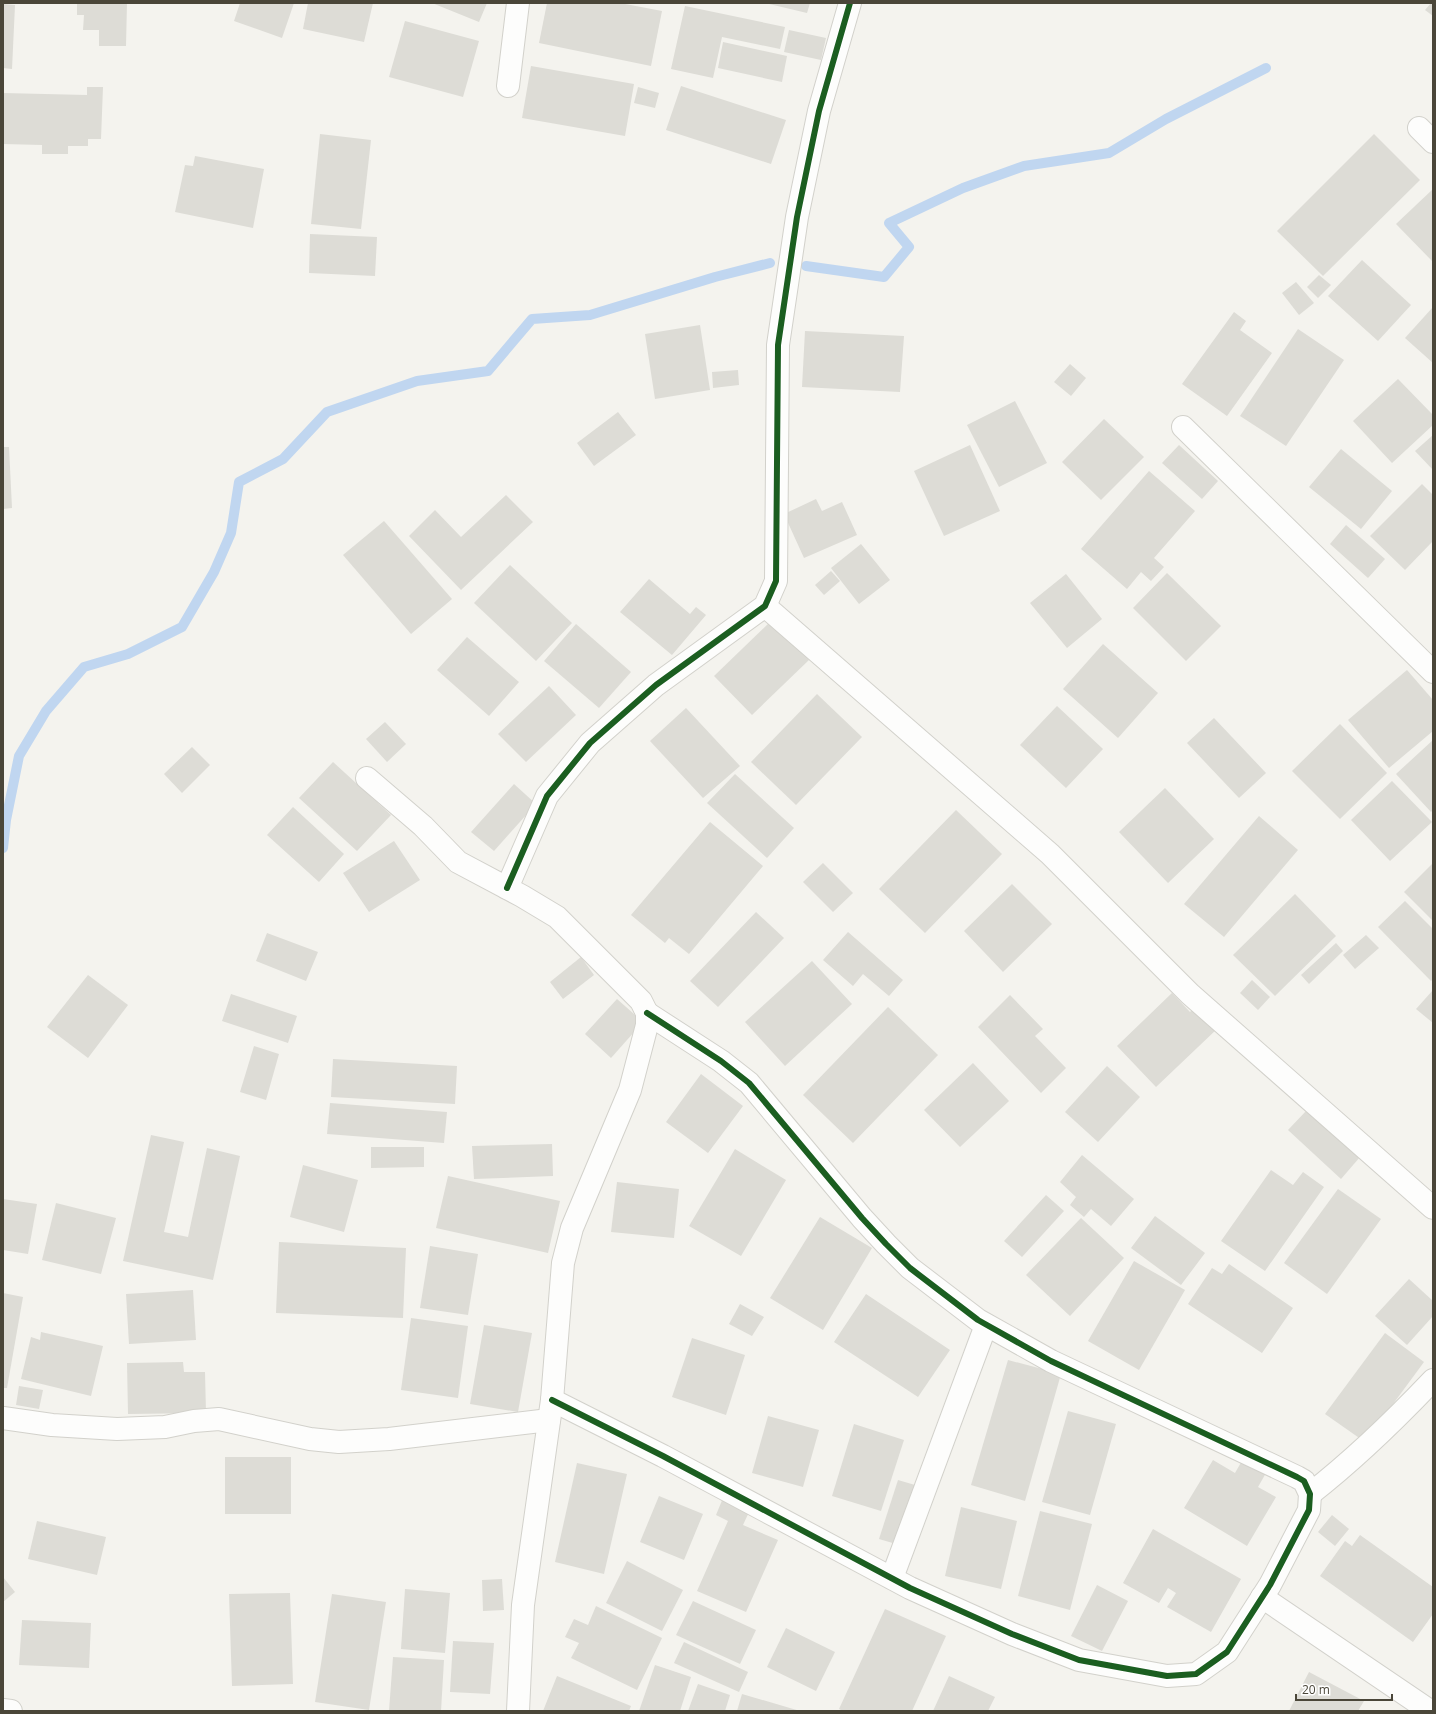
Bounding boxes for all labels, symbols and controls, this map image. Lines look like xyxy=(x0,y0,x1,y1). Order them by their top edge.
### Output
scale bar xyxy=(1296,1676,1392,1702)
text: 20 m xyxy=(1302,1681,1330,1698)

